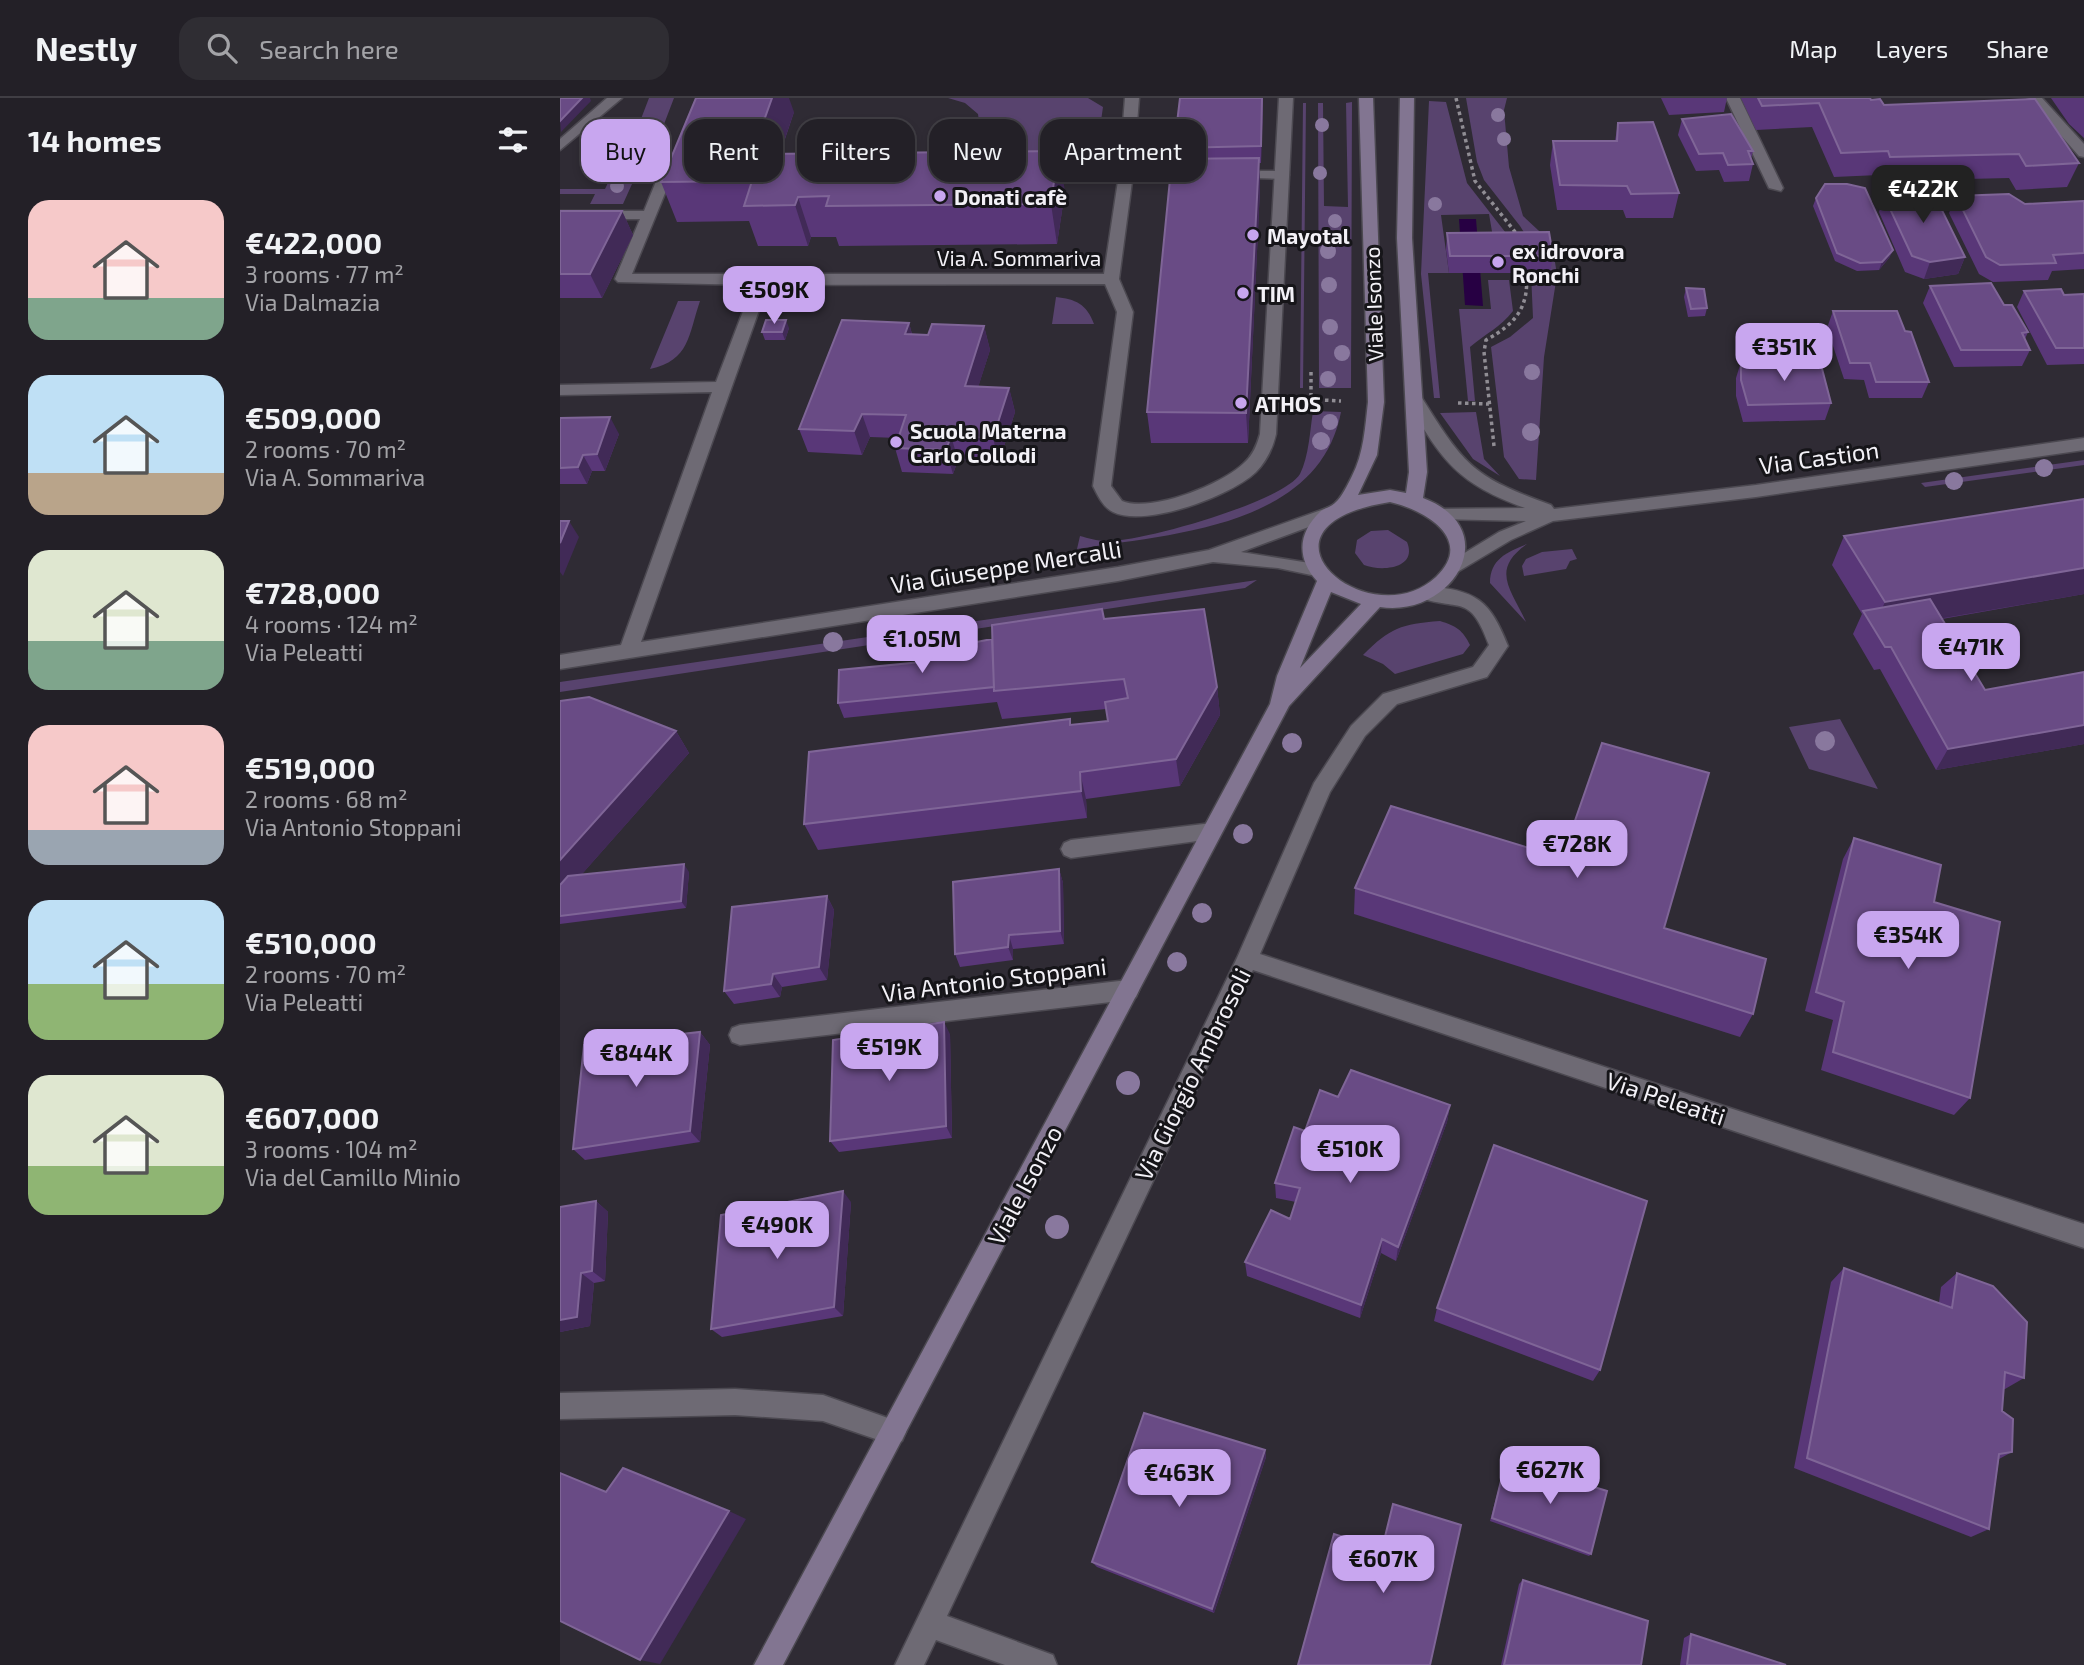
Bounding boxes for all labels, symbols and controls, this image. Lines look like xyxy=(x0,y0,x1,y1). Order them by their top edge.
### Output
search box xyxy=(179,17,669,80)
text: Nestly xyxy=(35,28,137,68)
icon: search xyxy=(203,29,241,67)
text: Search here xyxy=(259,33,399,64)
text: Map xyxy=(1789,34,1837,63)
text: Layers xyxy=(1875,34,1948,63)
text: Share xyxy=(1986,34,2049,63)
chip: Buy xyxy=(581,119,670,182)
chip: Rent xyxy=(684,119,783,182)
chip: Filters xyxy=(797,119,915,182)
chip: New xyxy=(929,119,1026,182)
chip: Apartment xyxy=(1040,119,1206,182)
icon: filters xyxy=(494,121,532,159)
text: 14 homes xyxy=(28,122,162,158)
pin: €422K xyxy=(1874,166,1972,225)
text: €422K xyxy=(1888,174,1958,202)
place label: Donati cafè xyxy=(954,184,1067,209)
marker: Donati cafè xyxy=(932,188,948,204)
place label: Mayotal xyxy=(1267,223,1350,249)
text: €422,000 xyxy=(245,224,382,260)
marker: Mayotal xyxy=(1245,227,1261,243)
icon: home xyxy=(84,228,168,312)
place label: ex idrovora Ronchi xyxy=(1512,238,1625,287)
street label: Via A. Sommariva xyxy=(937,245,1101,270)
street label: Viale Isonzo xyxy=(1359,246,1387,362)
marker: ex idrovora Ronchi xyxy=(1490,254,1506,270)
text: 3 rooms · 77 m² xyxy=(245,260,404,288)
pin: €509K xyxy=(725,266,823,326)
text: €509K xyxy=(739,275,809,303)
place label: TIM xyxy=(1257,281,1295,306)
marker: TIM xyxy=(1235,285,1251,301)
text: Via Dalmazia xyxy=(245,288,380,316)
pin: €351K xyxy=(1735,324,1833,383)
text: €351K xyxy=(1751,332,1817,360)
place label: ATHOS xyxy=(1255,391,1321,416)
marker: ATHOS xyxy=(1233,395,1249,411)
text: €509,000 xyxy=(245,399,382,435)
icon: home xyxy=(84,403,168,487)
place label: Scuola Materna Carlo Collodi xyxy=(910,418,1066,467)
marker: Scuola Materna Carlo Collodi xyxy=(888,434,904,450)
street label: Via Castion xyxy=(1757,434,1881,480)
text: 2 rooms · 70 m² xyxy=(245,435,406,463)
text: Via A. Sommariva xyxy=(245,463,425,491)
street label: Via Giuseppe Mercalli xyxy=(889,533,1123,599)
text: €728,000 xyxy=(245,574,380,610)
icon: home xyxy=(84,578,168,662)
text: 4 rooms · 124 m² xyxy=(245,610,418,638)
pin: €1.05M xyxy=(865,616,979,675)
text: €1.05M xyxy=(883,624,961,652)
pin: €471K xyxy=(1922,624,2020,683)
text: €471K xyxy=(1938,632,2004,660)
text: Via Peleatti xyxy=(245,638,363,666)
text: €519,000 xyxy=(245,749,376,785)
icon: home xyxy=(84,753,168,837)
text: 2 rooms · 68 m² xyxy=(245,785,408,813)
text: Via Antonio Stoppani xyxy=(245,813,462,841)
pin: €728K xyxy=(1528,820,1626,880)
text: €728K xyxy=(1542,829,1612,857)
pin: €354K xyxy=(1859,912,1957,971)
text: €354K xyxy=(1873,920,1943,948)
text: €510,000 xyxy=(245,924,377,960)
icon: home xyxy=(84,928,168,1012)
street label: Via Antonio Stoppani xyxy=(880,951,1108,1007)
text: 2 rooms · 70 m² xyxy=(245,960,406,988)
street label: Via Giorgio Ambrosoli xyxy=(1128,963,1256,1185)
text: Via Peleatti xyxy=(245,988,363,1016)
pin: €519K xyxy=(840,1024,938,1083)
pin: €844K xyxy=(587,1030,685,1089)
text: €519K xyxy=(856,1032,922,1060)
text: €844K xyxy=(600,1038,672,1066)
street label: Via Peleatti xyxy=(1603,1065,1729,1131)
text: €607,000 xyxy=(245,1099,380,1135)
icon: home xyxy=(84,1103,168,1187)
street label: Viale Isonzo xyxy=(980,1120,1068,1250)
pin: €510K xyxy=(1301,1126,1399,1185)
text: €510K xyxy=(1317,1134,1383,1162)
text: 3 rooms · 104 m² xyxy=(245,1135,417,1163)
text: Via del Camillo Minio xyxy=(245,1163,461,1191)
pin: €490K xyxy=(728,1202,826,1261)
text: €490K xyxy=(741,1210,813,1238)
pin: €627K xyxy=(1501,1446,1599,1506)
pin: €463K xyxy=(1130,1450,1228,1509)
text: €627K xyxy=(1516,1455,1584,1483)
text: €463K xyxy=(1144,1458,1214,1486)
pin: €607K xyxy=(1334,1536,1432,1595)
text: €607K xyxy=(1348,1544,1418,1572)

